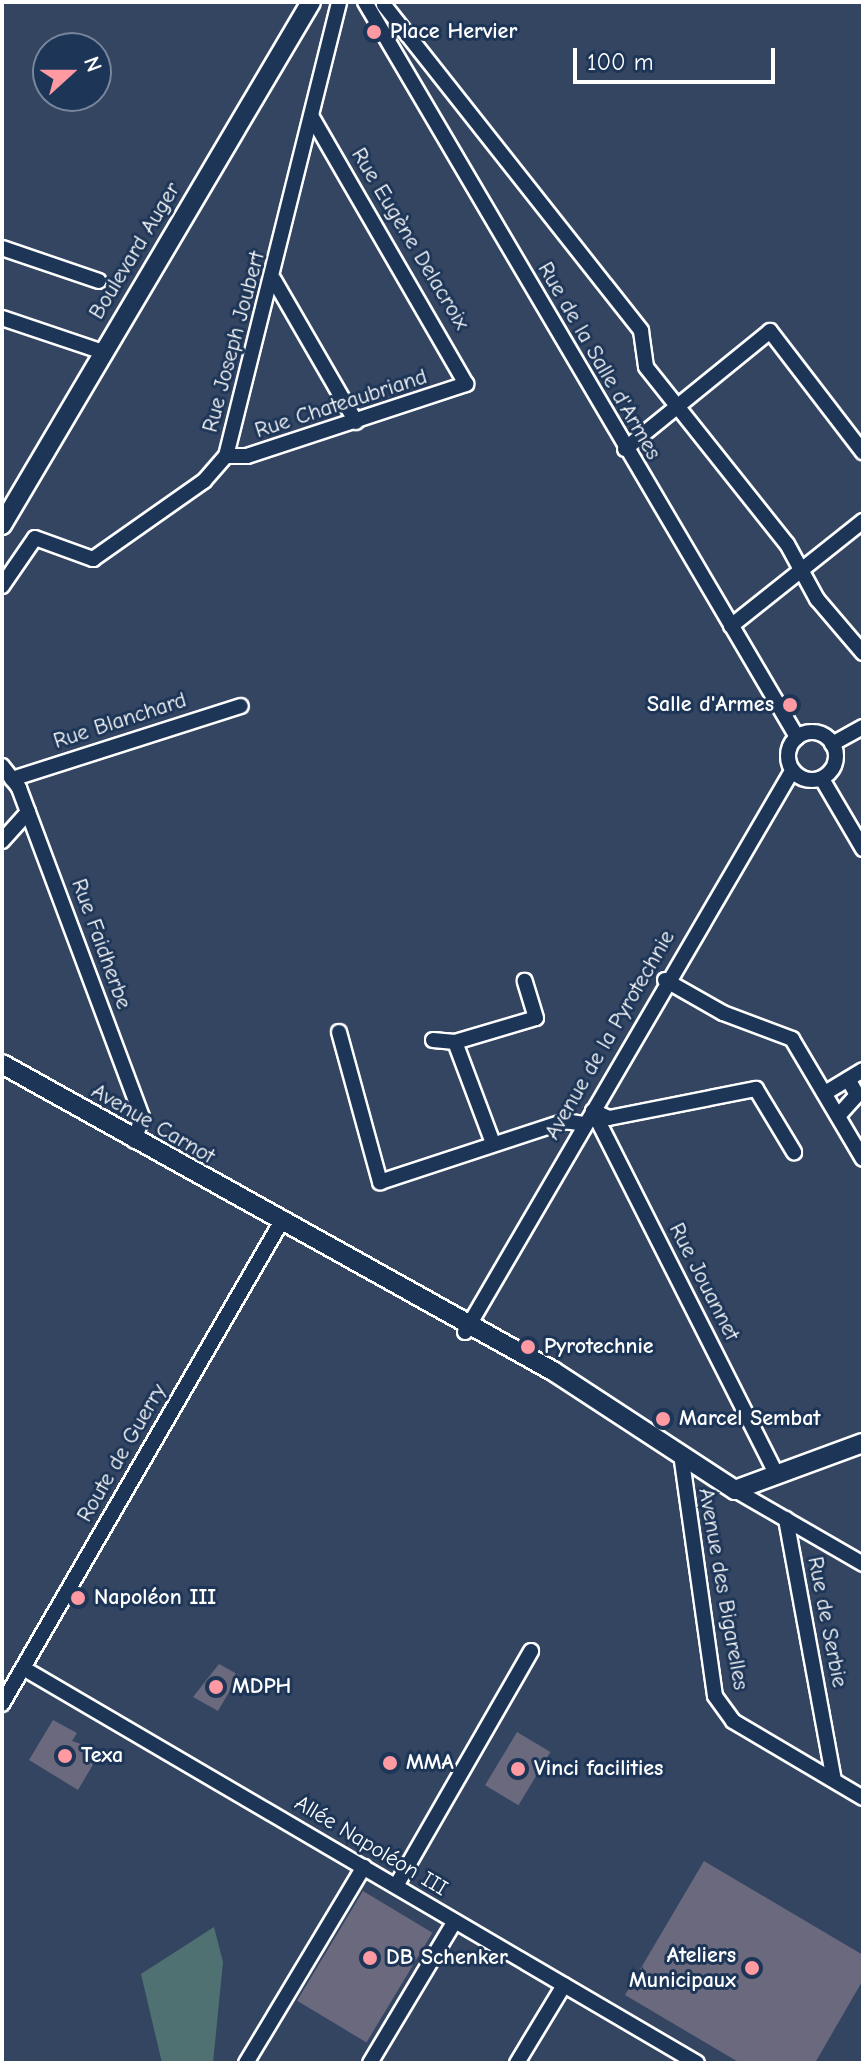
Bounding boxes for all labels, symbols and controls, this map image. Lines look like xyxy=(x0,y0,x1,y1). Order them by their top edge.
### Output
place label: Place Hervier xyxy=(390,19,517,45)
marker: Place Hervier xyxy=(365,23,383,41)
north arrow xyxy=(32,32,112,112)
scale bar xyxy=(577,32,779,82)
text: 100 m xyxy=(587,48,654,76)
text: N xyxy=(78,53,107,75)
street label: Rue Eugène Delacroix xyxy=(345,143,475,335)
street label: Boulevard Auger xyxy=(84,178,186,324)
street label: Rue Joseph Joubert xyxy=(197,249,271,435)
street label: Rue de la Salle d'Armes xyxy=(532,258,666,464)
street label: Rue Chateaubriand xyxy=(252,364,430,444)
street label: Rue Blanchard xyxy=(50,687,190,755)
place label: Salle d'Armes xyxy=(647,692,774,718)
marker: Salle d'Armes xyxy=(781,696,799,714)
street label: Rue Faidherbe xyxy=(65,875,137,1013)
street label: Avenue de la Pyrotechnie xyxy=(539,926,681,1144)
street label: Avenue Carnot xyxy=(87,1078,219,1170)
street label: Rue Jouannet xyxy=(663,1219,745,1345)
place label: Pyrotechnie xyxy=(544,1334,654,1360)
marker: Pyrotechnie xyxy=(519,1338,537,1356)
street label: Route de Guerry xyxy=(72,1379,172,1527)
place label: Marcel Sembat xyxy=(679,1406,821,1432)
marker: Marcel Sembat xyxy=(654,1410,672,1428)
street label: Avenue des Bigarelles xyxy=(692,1486,754,1692)
street label: Rue de Serbie xyxy=(801,1554,853,1690)
place label: Napoléon III xyxy=(94,1585,216,1611)
marker: Napoléon III xyxy=(69,1589,87,1607)
place label: MDPH xyxy=(232,1674,291,1700)
marker: MDPH xyxy=(207,1678,225,1696)
place label: Texa xyxy=(81,1743,123,1769)
marker: Texa xyxy=(56,1747,74,1765)
place label: MMA xyxy=(406,1750,454,1776)
marker: MMA xyxy=(381,1754,399,1772)
place label: Vinci facilities xyxy=(534,1756,663,1782)
marker: Vinci facilities xyxy=(509,1760,527,1778)
street label: Allée Napoléon III xyxy=(290,1790,452,1902)
place label: Ateliers Municipaux xyxy=(629,1942,736,1994)
place label: DB Schenker xyxy=(386,1945,508,1971)
marker: DB Schenker xyxy=(361,1949,379,1967)
marker: Ateliers Municipaux xyxy=(743,1959,761,1977)

